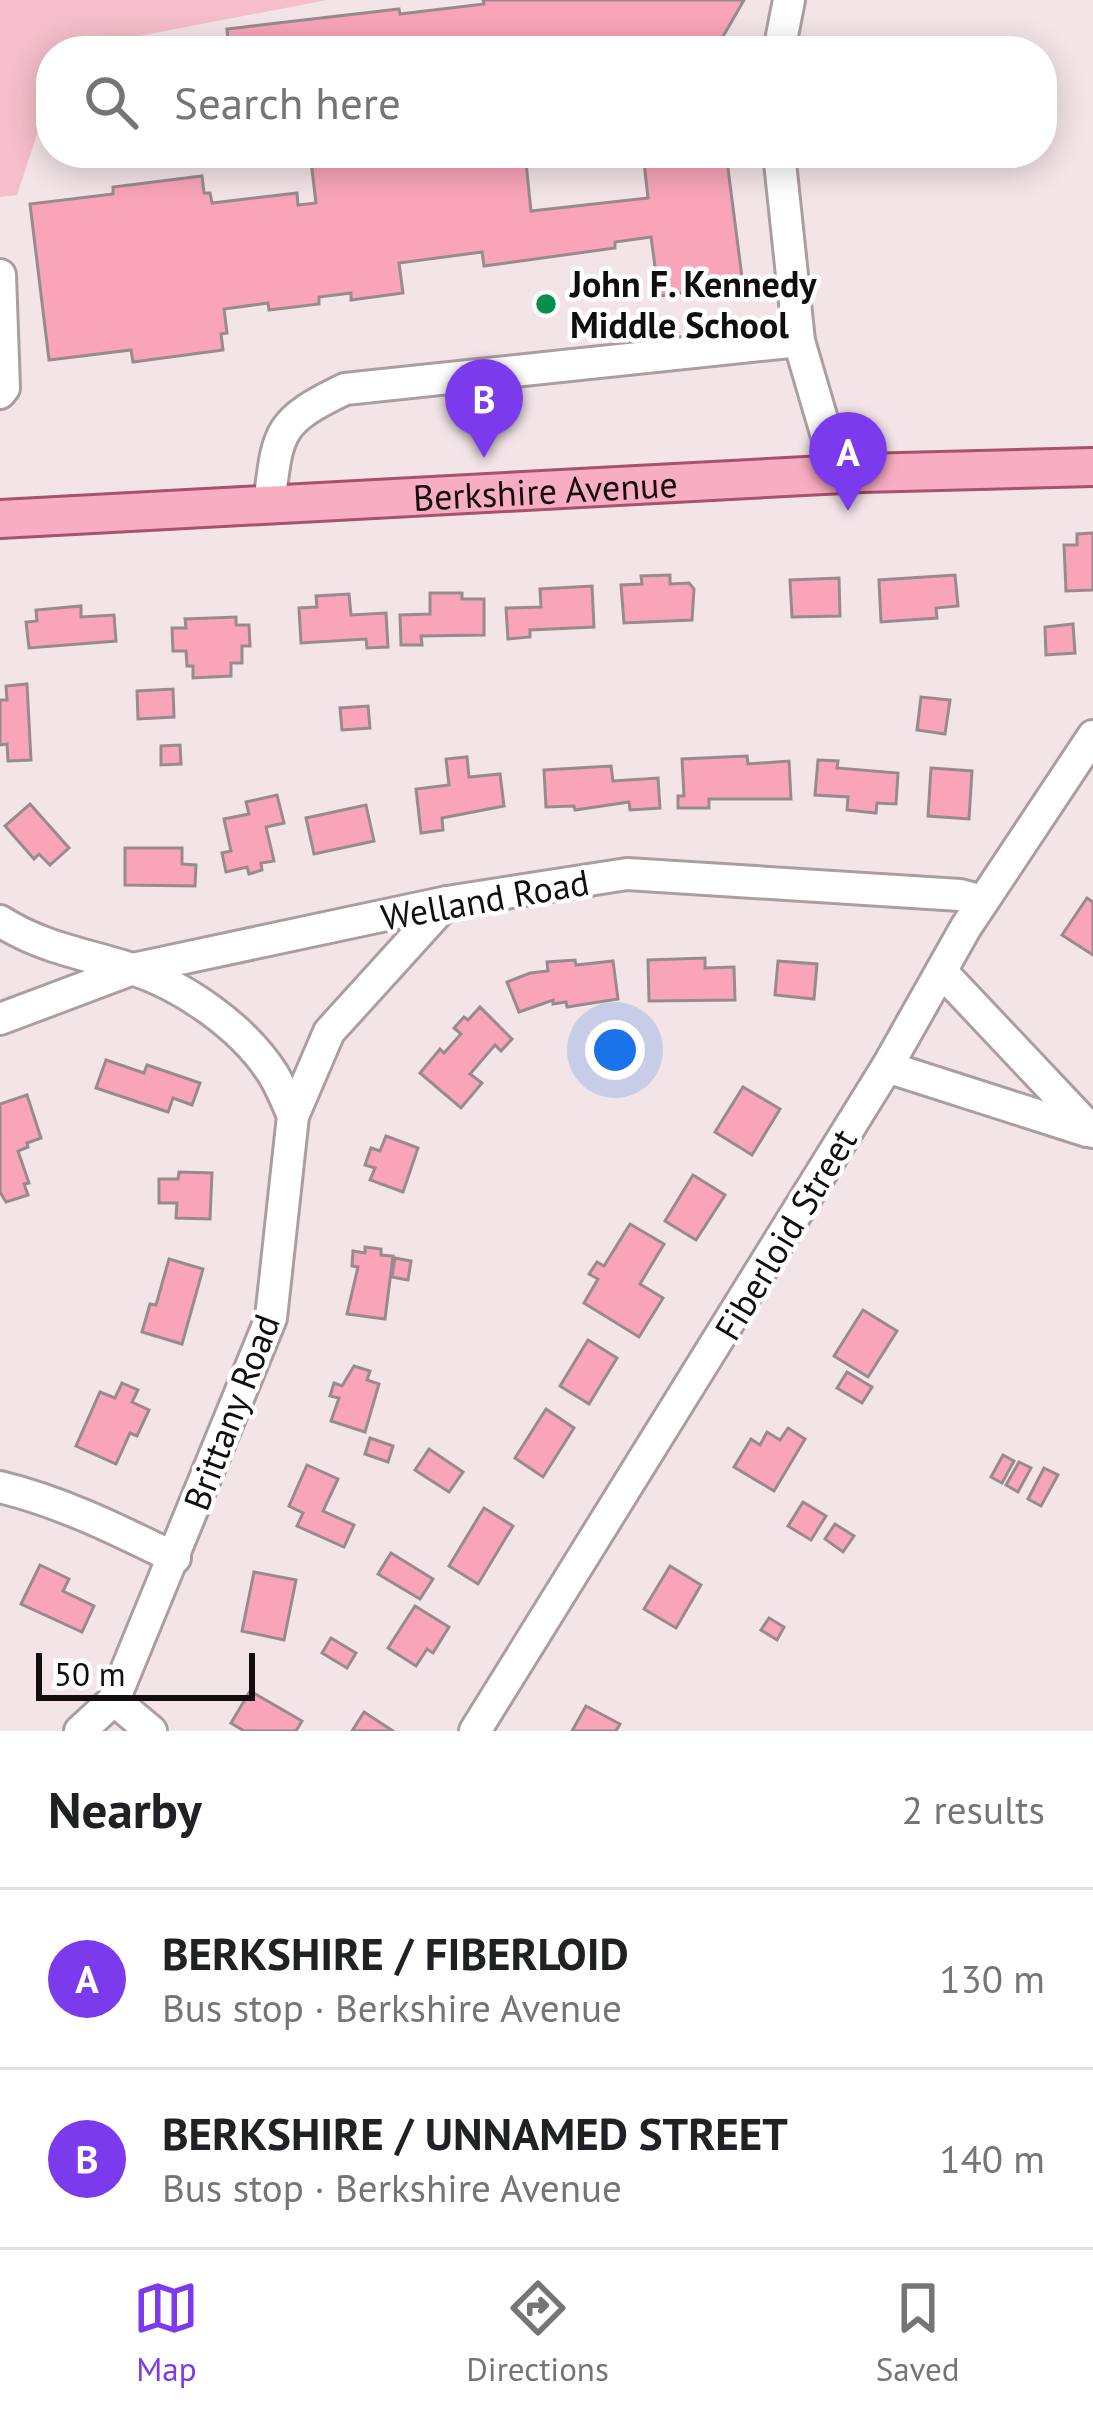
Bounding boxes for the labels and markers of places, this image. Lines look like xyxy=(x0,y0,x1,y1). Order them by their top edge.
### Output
place label: John F. Kennedy Middle School xyxy=(569,260,817,348)
marker: John F. Kennedy Middle School xyxy=(533,291,559,317)
pin: B xyxy=(445,359,523,458)
pin: A xyxy=(809,412,887,511)

